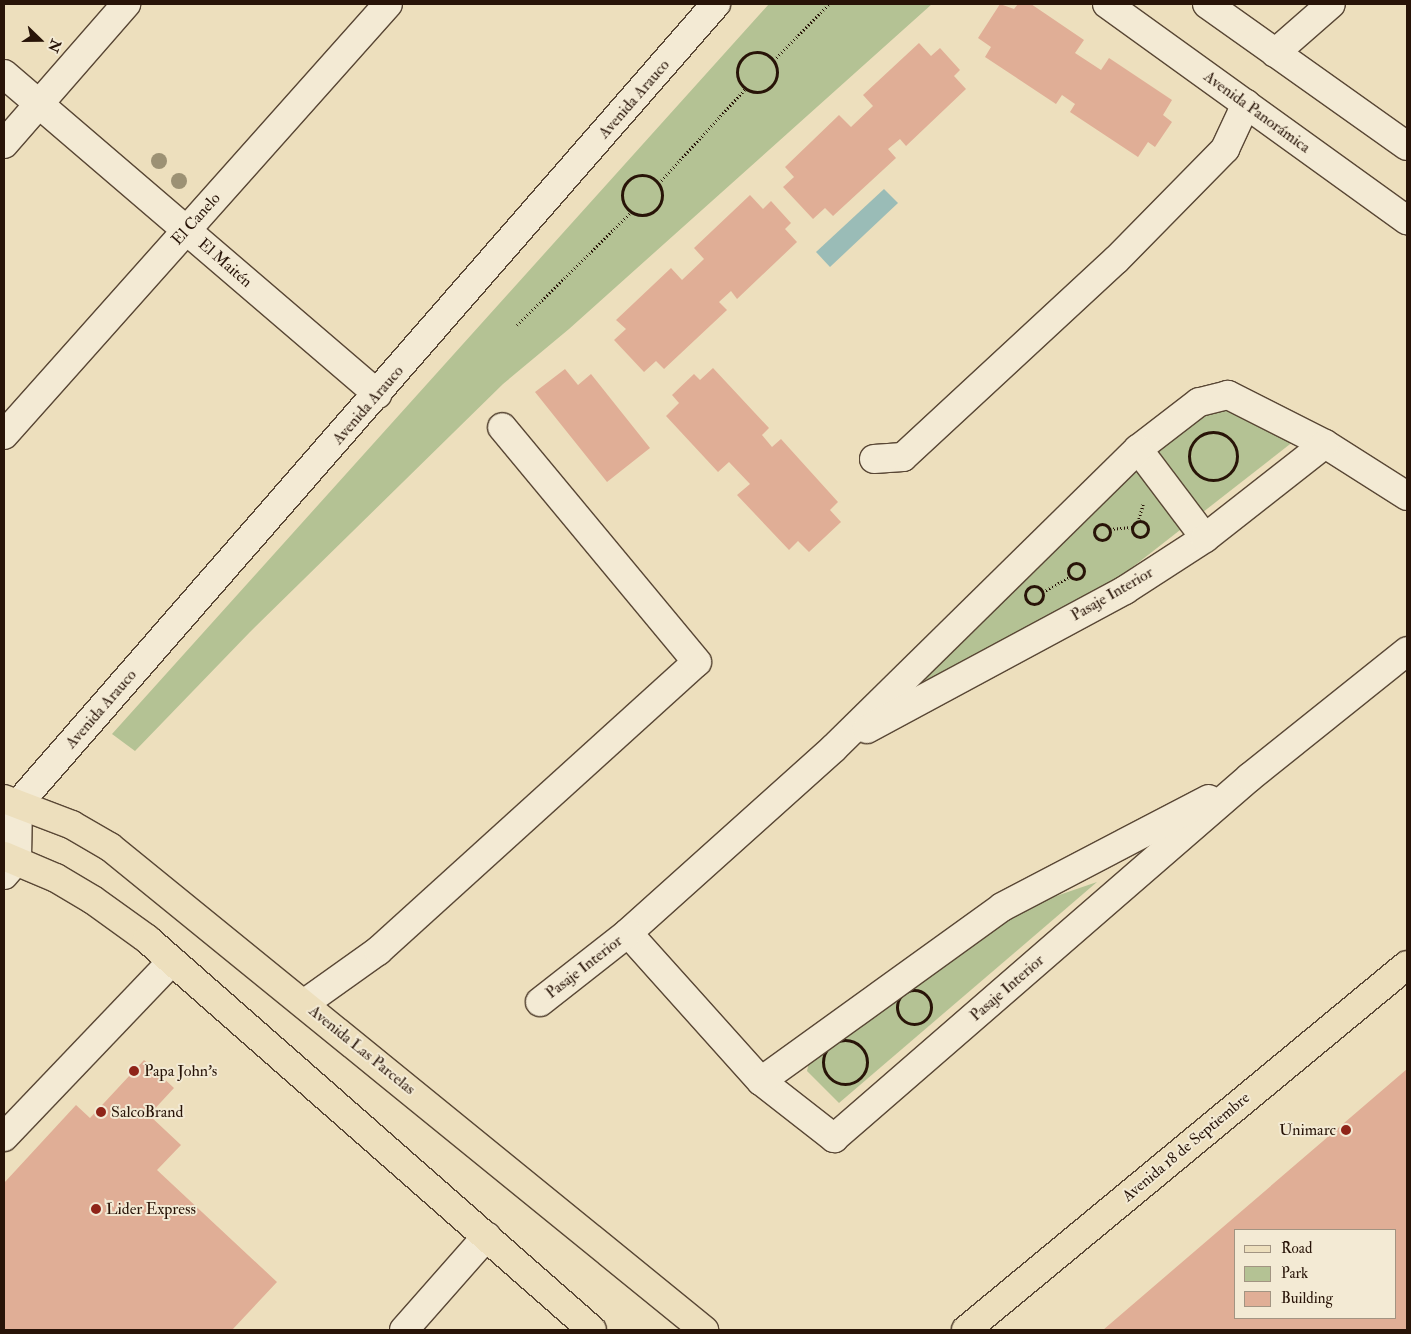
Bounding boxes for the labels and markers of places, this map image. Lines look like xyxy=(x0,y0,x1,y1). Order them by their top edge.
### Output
place label: Papa John's xyxy=(144,1061,217,1081)
marker: Papa John's xyxy=(128,1065,140,1077)
place label: SalcoBrand xyxy=(111,1102,183,1122)
marker: SalcoBrand xyxy=(95,1106,107,1118)
place label: Unimarc xyxy=(1279,1120,1336,1140)
marker: Unimarc xyxy=(1340,1124,1352,1136)
place label: Lider Express xyxy=(106,1199,196,1219)
marker: Lider Express xyxy=(90,1203,102,1215)

